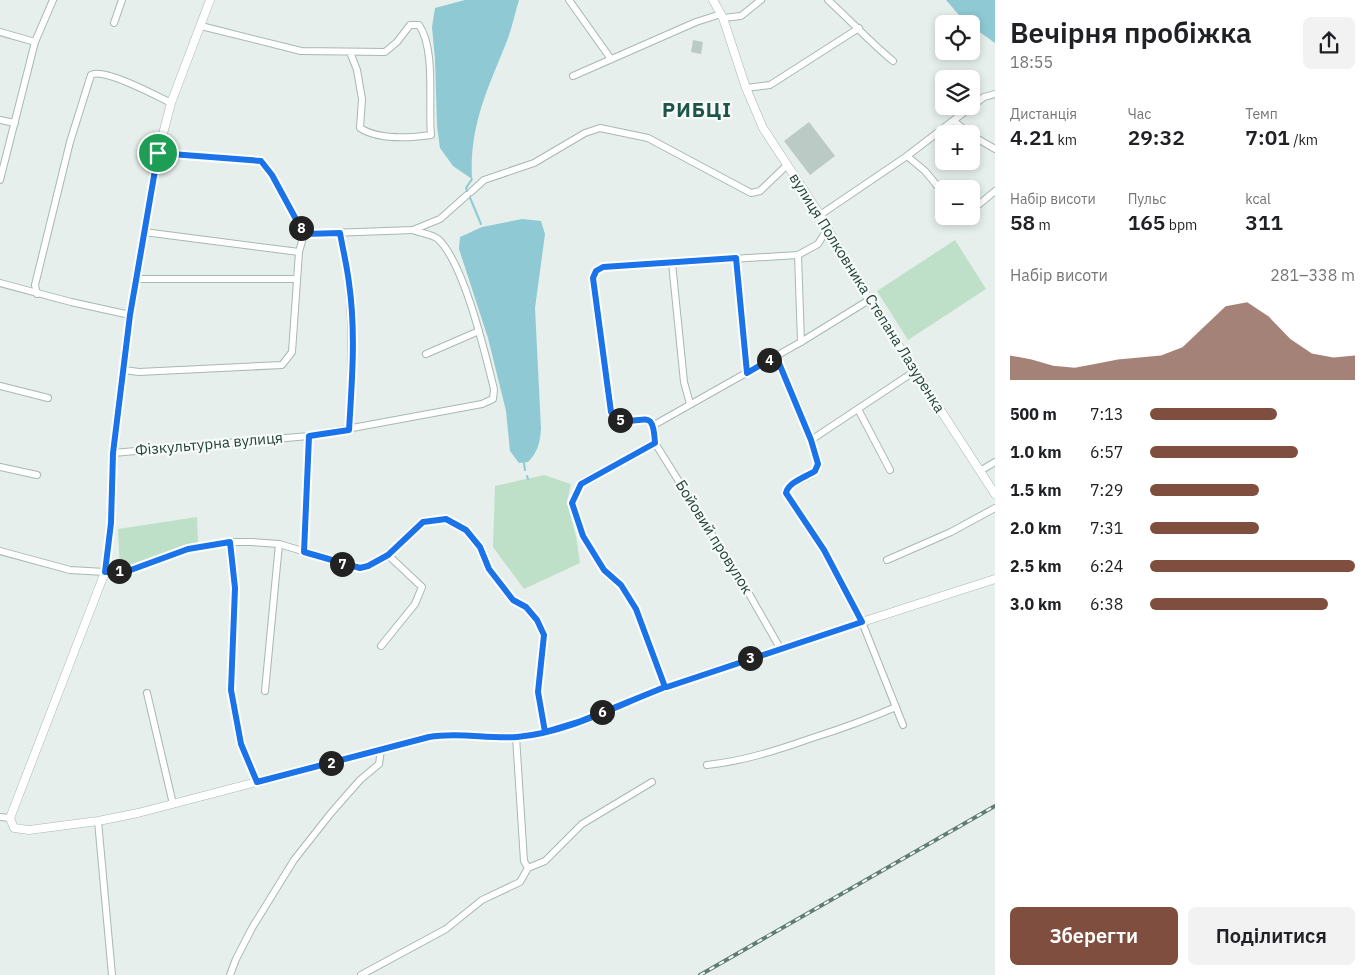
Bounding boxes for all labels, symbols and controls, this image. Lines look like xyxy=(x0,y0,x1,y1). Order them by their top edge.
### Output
text: Вечірня пробіжка xyxy=(1010,14,1252,51)
map controls xyxy=(935,15,980,225)
button: locate xyxy=(935,15,980,60)
button: share xyxy=(1303,17,1355,69)
text: 18:55 xyxy=(1010,52,1053,72)
button: layers xyxy=(935,70,980,115)
district label: РИБЦІ xyxy=(662,96,732,123)
text: Дистанція xyxy=(1010,105,1077,123)
text: Час xyxy=(1128,105,1151,123)
text: Темп xyxy=(1245,105,1278,123)
text: 4.21 xyxy=(1010,123,1054,151)
text: 29:32 xyxy=(1128,123,1185,151)
text: 7:01 xyxy=(1245,123,1290,151)
button: + xyxy=(935,125,980,170)
text: km xyxy=(1054,131,1077,149)
text: /km xyxy=(1290,131,1318,149)
pin xyxy=(137,132,179,174)
icon: arrive xyxy=(144,139,172,167)
street label: вулиця Полковника Степана Лазуренка xyxy=(785,169,949,416)
button: − xyxy=(935,180,980,225)
text: Набір висоти xyxy=(1010,190,1096,208)
text: Пульс xyxy=(1128,190,1166,208)
text: kcal xyxy=(1245,190,1271,208)
text: 58 xyxy=(1010,208,1035,236)
text: 165 xyxy=(1128,208,1165,236)
text: 311 xyxy=(1245,208,1283,236)
pin: 8 xyxy=(288,216,314,240)
text: m xyxy=(1035,216,1051,234)
text: bpm xyxy=(1165,216,1197,234)
text: 8 xyxy=(297,219,306,237)
text: Набір висоти xyxy=(1010,265,1108,285)
text: 281–338 m xyxy=(1270,265,1355,285)
pin: 4 xyxy=(756,348,782,372)
text: 4 xyxy=(765,351,774,369)
text: 500 m xyxy=(1010,404,1057,424)
text: 7:13 xyxy=(1090,404,1123,424)
pin: 5 xyxy=(608,408,632,432)
text: 5 xyxy=(616,411,625,429)
street label: Фізкультурна вулиця xyxy=(134,428,284,459)
text: 1.0 km xyxy=(1010,442,1061,462)
text: 6:57 xyxy=(1090,442,1123,462)
street label: Бойовий провулок xyxy=(672,476,757,597)
text: 1.5 km xyxy=(1010,480,1061,500)
text: 7:29 xyxy=(1090,480,1123,500)
text: 2.0 km xyxy=(1010,518,1061,538)
text: 7:31 xyxy=(1090,518,1123,538)
pin: 7 xyxy=(330,552,354,576)
text: 7 xyxy=(338,555,347,573)
text: 2.5 km xyxy=(1010,556,1061,576)
text: 6:24 xyxy=(1090,556,1123,576)
pin: 1 xyxy=(106,558,132,584)
text: 1 xyxy=(115,562,124,580)
text: 3.0 km xyxy=(1010,594,1061,614)
text: 6:38 xyxy=(1090,594,1123,614)
pin: 3 xyxy=(738,646,762,670)
text: 3 xyxy=(746,649,755,667)
pin: 6 xyxy=(590,700,614,724)
text: 6 xyxy=(598,703,607,721)
pin: 2 xyxy=(318,750,344,776)
text: 2 xyxy=(327,754,336,772)
button: Зберегти xyxy=(1010,907,1178,965)
button: Поділитися xyxy=(1188,907,1355,965)

